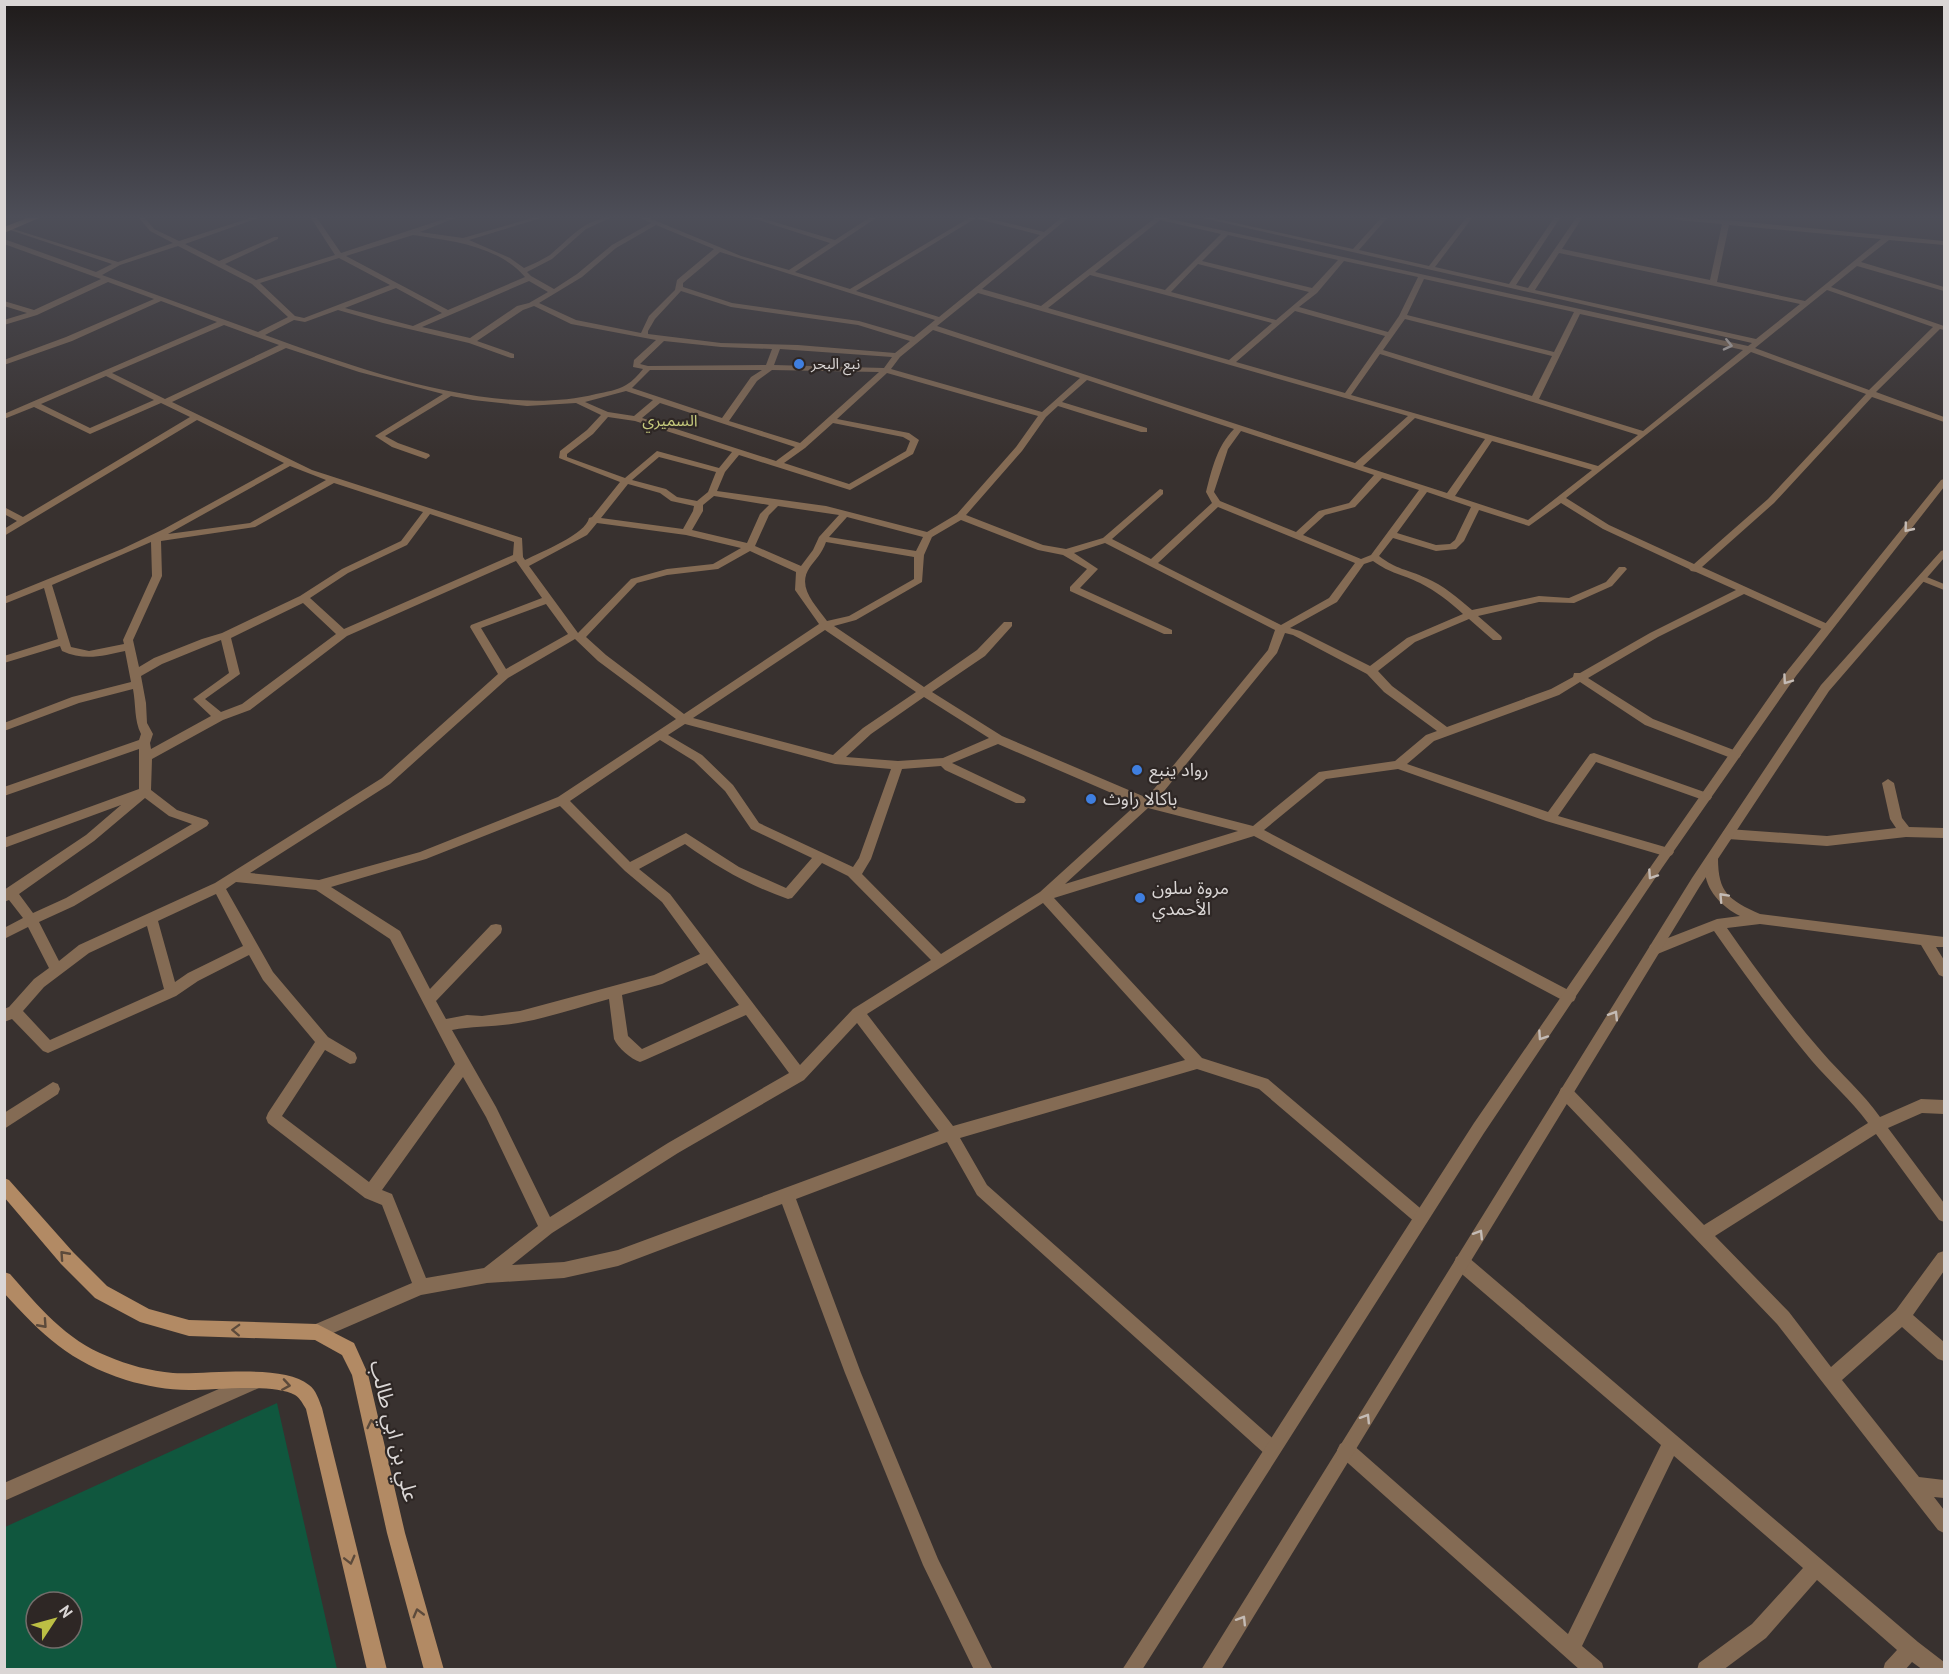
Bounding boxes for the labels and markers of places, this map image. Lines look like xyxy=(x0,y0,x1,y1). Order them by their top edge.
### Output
place label: نبع البحر xyxy=(810,354,860,376)
marker: نبع البحر xyxy=(792,357,806,371)
place label: رواد ينبع xyxy=(1149,758,1209,784)
marker: رواد ينبع xyxy=(1130,763,1144,777)
place label: باكالا راوث xyxy=(1103,787,1177,810)
marker: باكالا راوث xyxy=(1084,792,1098,806)
place label: مروة سلون الأحمدي xyxy=(1152,876,1229,922)
marker: مروة سلون الأحمدي xyxy=(1133,891,1147,905)

